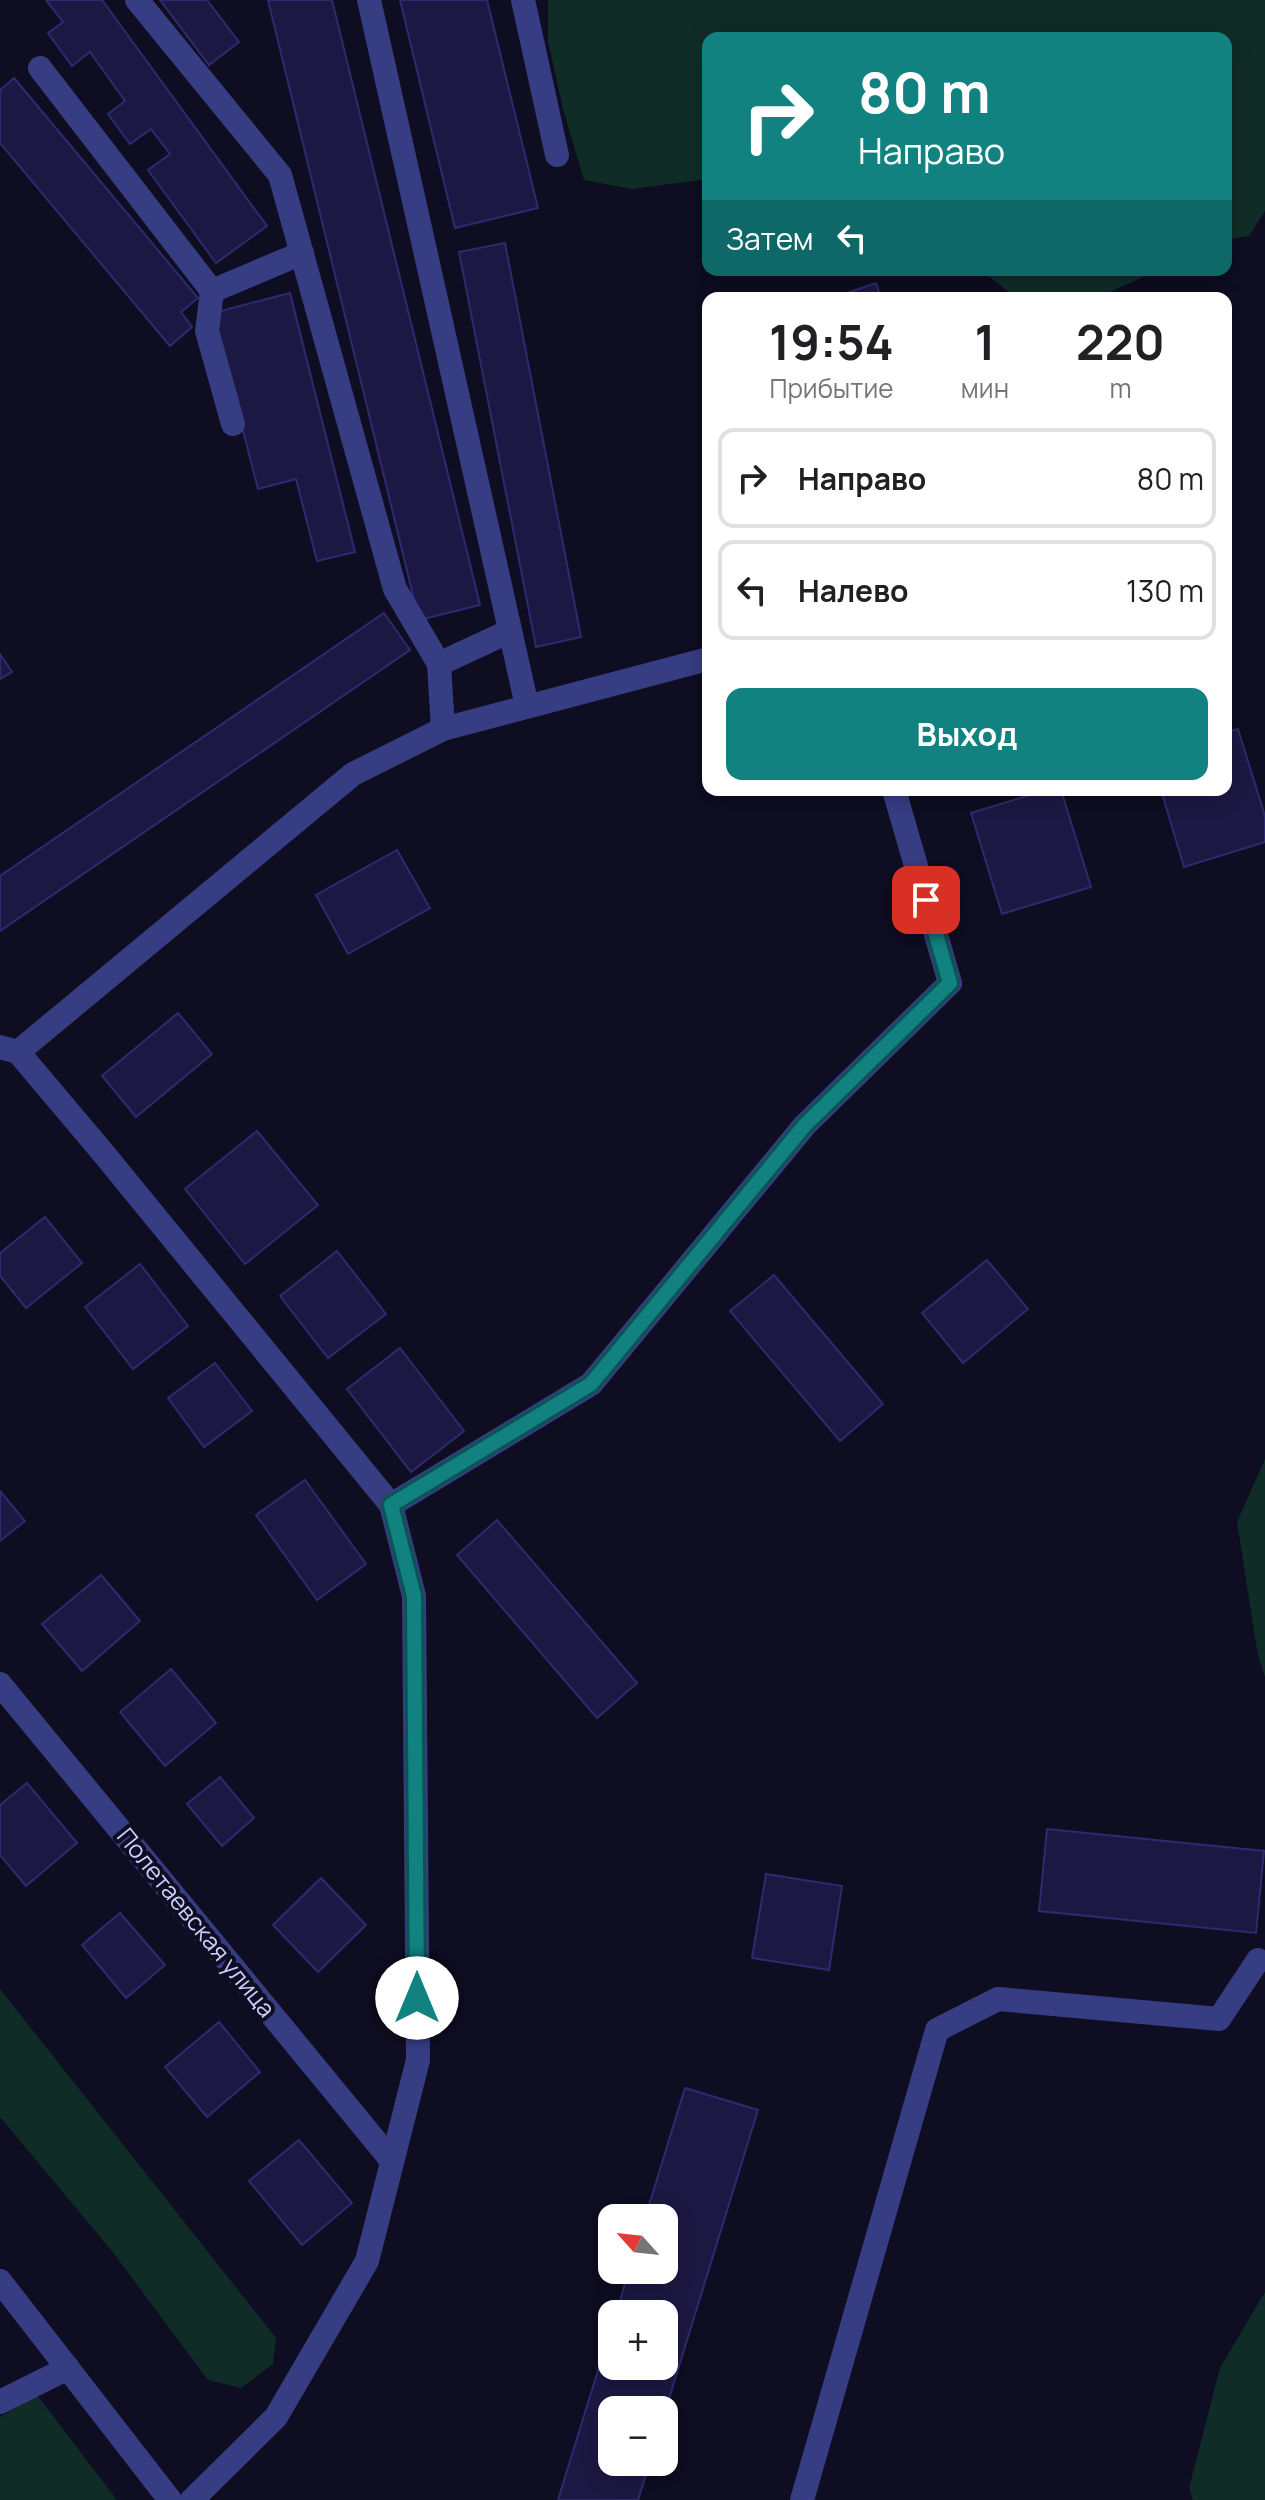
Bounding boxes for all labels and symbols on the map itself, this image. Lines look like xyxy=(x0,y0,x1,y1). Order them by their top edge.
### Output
pin xyxy=(892,866,960,934)
street label: Полетаевская улица xyxy=(110,1820,284,2024)
position arrow xyxy=(375,1956,459,2040)
north arrow xyxy=(598,2204,678,2284)

